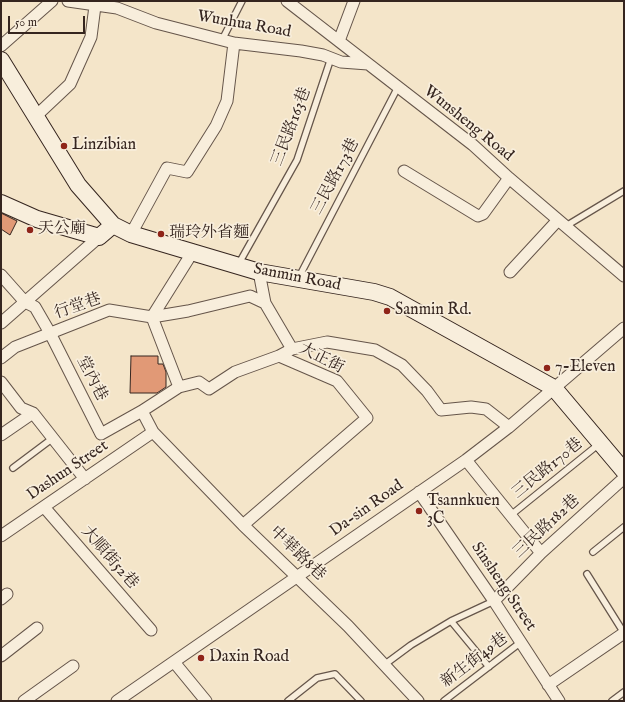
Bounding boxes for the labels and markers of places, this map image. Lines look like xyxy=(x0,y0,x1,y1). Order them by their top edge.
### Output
place label: Linzibian xyxy=(72,136,136,156)
marker: Linzibian xyxy=(59,141,69,151)
place label: 天公廟 xyxy=(38,220,86,240)
place label: 瑞玲外省麵 xyxy=(169,224,249,244)
marker: 天公廟 xyxy=(25,225,35,235)
marker: 瑞玲外省麵 xyxy=(156,229,166,239)
place label: Sanmin Rd. xyxy=(395,301,472,321)
marker: Sanmin Rd. xyxy=(382,306,392,316)
place label: 7-Eleven xyxy=(555,358,616,378)
marker: 7-Eleven xyxy=(542,363,552,373)
place label: Tsannkuen 3C xyxy=(427,492,500,530)
marker: Tsannkuen 3C xyxy=(414,506,424,516)
place label: Daxin Road xyxy=(209,648,289,668)
marker: Daxin Road xyxy=(196,653,206,663)

